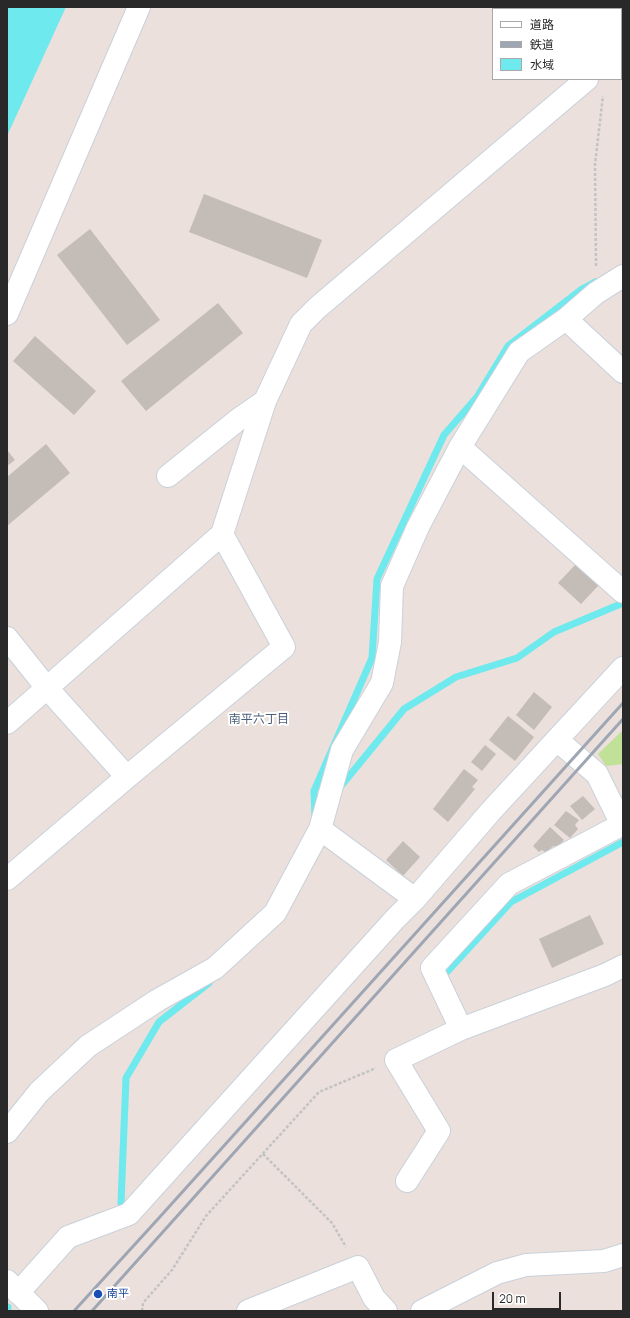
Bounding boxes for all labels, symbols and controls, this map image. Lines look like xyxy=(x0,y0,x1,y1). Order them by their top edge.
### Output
legend xyxy=(492,8,622,80)
text: 道路 xyxy=(530,16,554,33)
text: 鉄道 xyxy=(530,36,554,53)
text: 水域 xyxy=(530,56,554,73)
district label: 南平六丁目 xyxy=(229,713,289,727)
scale bar xyxy=(494,1284,563,1310)
place label: 南平 xyxy=(107,1287,129,1301)
marker: 南平 xyxy=(92,1288,104,1300)
text: 20 m xyxy=(499,1290,526,1307)

